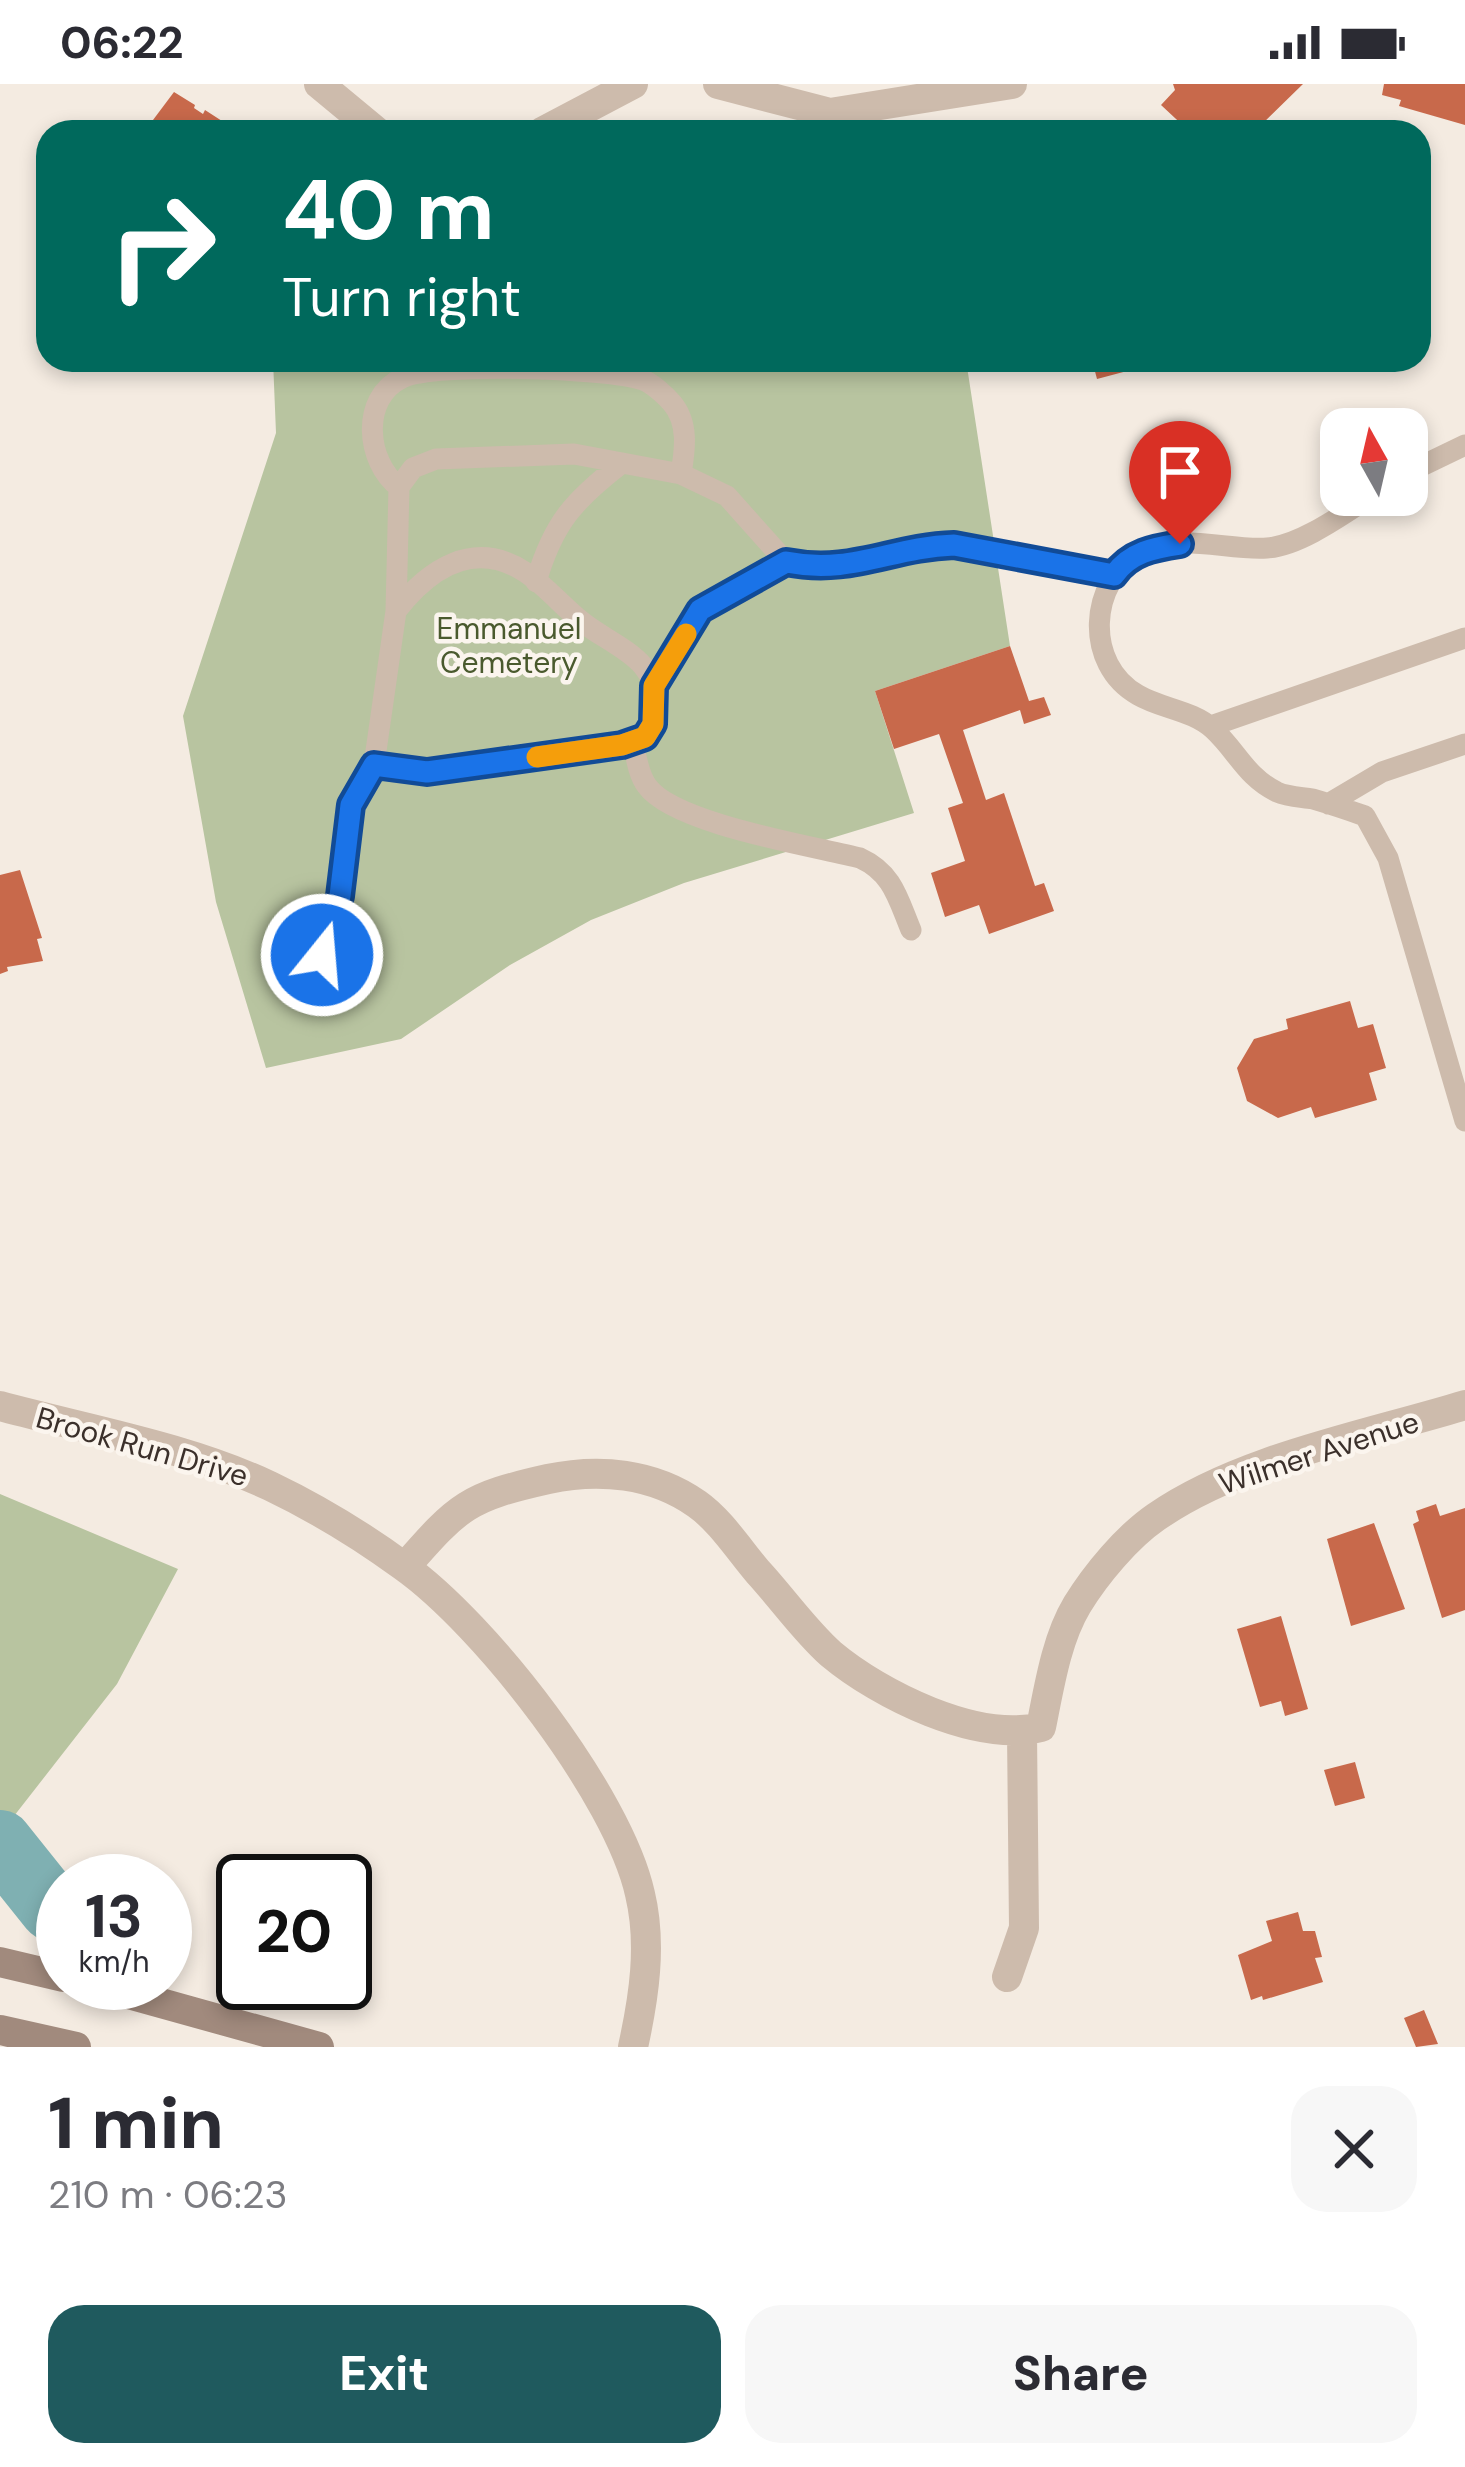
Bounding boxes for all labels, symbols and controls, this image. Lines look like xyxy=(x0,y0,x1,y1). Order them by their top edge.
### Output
text: 06:22 xyxy=(60,13,184,72)
text: 40 m xyxy=(282,156,495,265)
icon: right xyxy=(84,168,240,324)
text: Turn right xyxy=(282,262,521,333)
north arrow xyxy=(1320,408,1428,516)
map controls xyxy=(1320,408,1428,516)
pin xyxy=(1129,421,1231,544)
icon: arrive xyxy=(1147,439,1213,505)
park label: Emmanuel Cemetery xyxy=(437,609,581,682)
position arrow xyxy=(259,892,385,1018)
street label: Brook Run Drive xyxy=(32,1398,253,1495)
street label: Wilmer Avenue xyxy=(1214,1402,1424,1503)
speed limit sign: 20 xyxy=(216,1854,372,2010)
text: 13 xyxy=(85,1877,143,1956)
text: km/h xyxy=(79,1942,149,1981)
text: 1 min xyxy=(48,2077,224,2170)
button: close xyxy=(1291,2086,1417,2212)
text: 210 m · 06:23 xyxy=(48,2169,287,2220)
button: Exit xyxy=(48,2305,721,2443)
button: Share xyxy=(745,2305,1417,2443)

